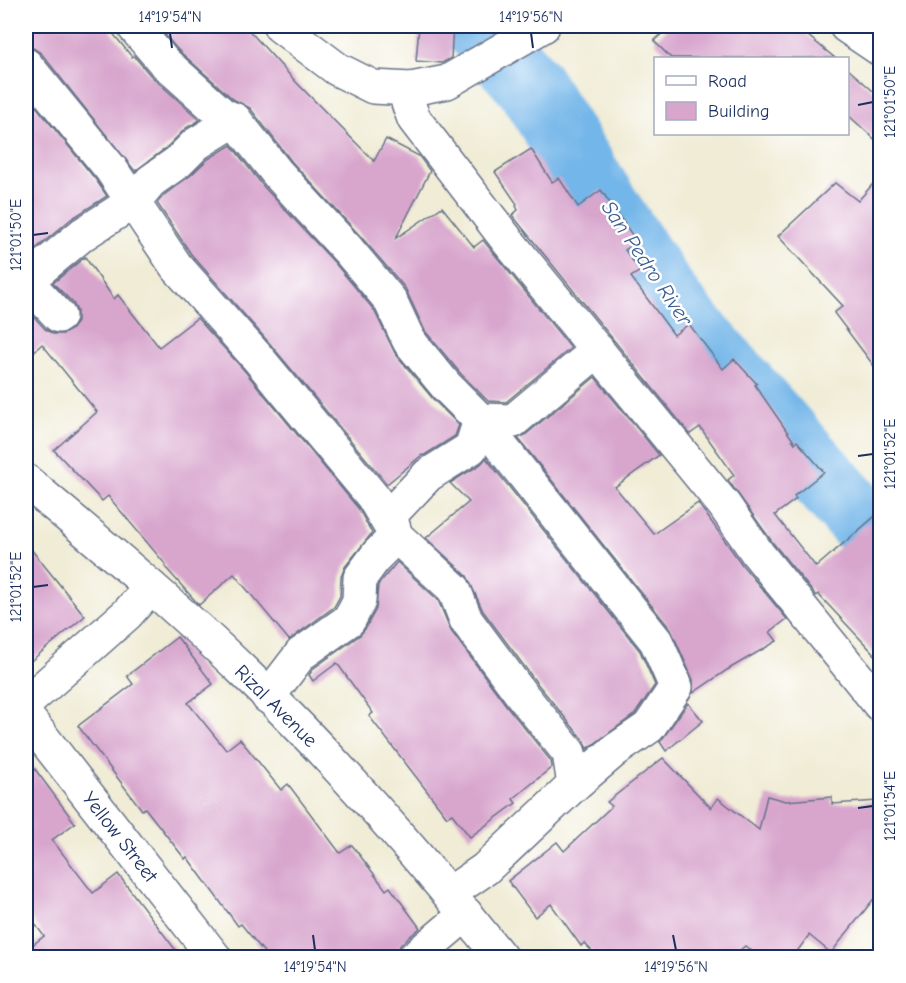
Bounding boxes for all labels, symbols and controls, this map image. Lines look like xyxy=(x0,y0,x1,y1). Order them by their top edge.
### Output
text: 14°19'54"N xyxy=(138,8,202,26)
text: 14°19'56"N xyxy=(499,8,563,26)
legend xyxy=(654,57,849,135)
text: 121°01'50"E xyxy=(881,66,899,138)
text: Road xyxy=(708,71,747,92)
text: Building xyxy=(708,101,770,122)
water label: San Pedro River xyxy=(596,196,698,331)
text: 121°01'50"E xyxy=(7,199,25,271)
text: 121°01'52"E xyxy=(881,419,899,489)
text: 121°01'52"E xyxy=(7,552,25,622)
street label: Rizal Avenue xyxy=(230,660,322,752)
text: 121°01'54"E xyxy=(881,771,899,841)
street label: Yellow Street xyxy=(78,787,163,888)
text: 14°19'54"N xyxy=(283,958,347,976)
text: 14°19'56"N xyxy=(644,958,708,976)

